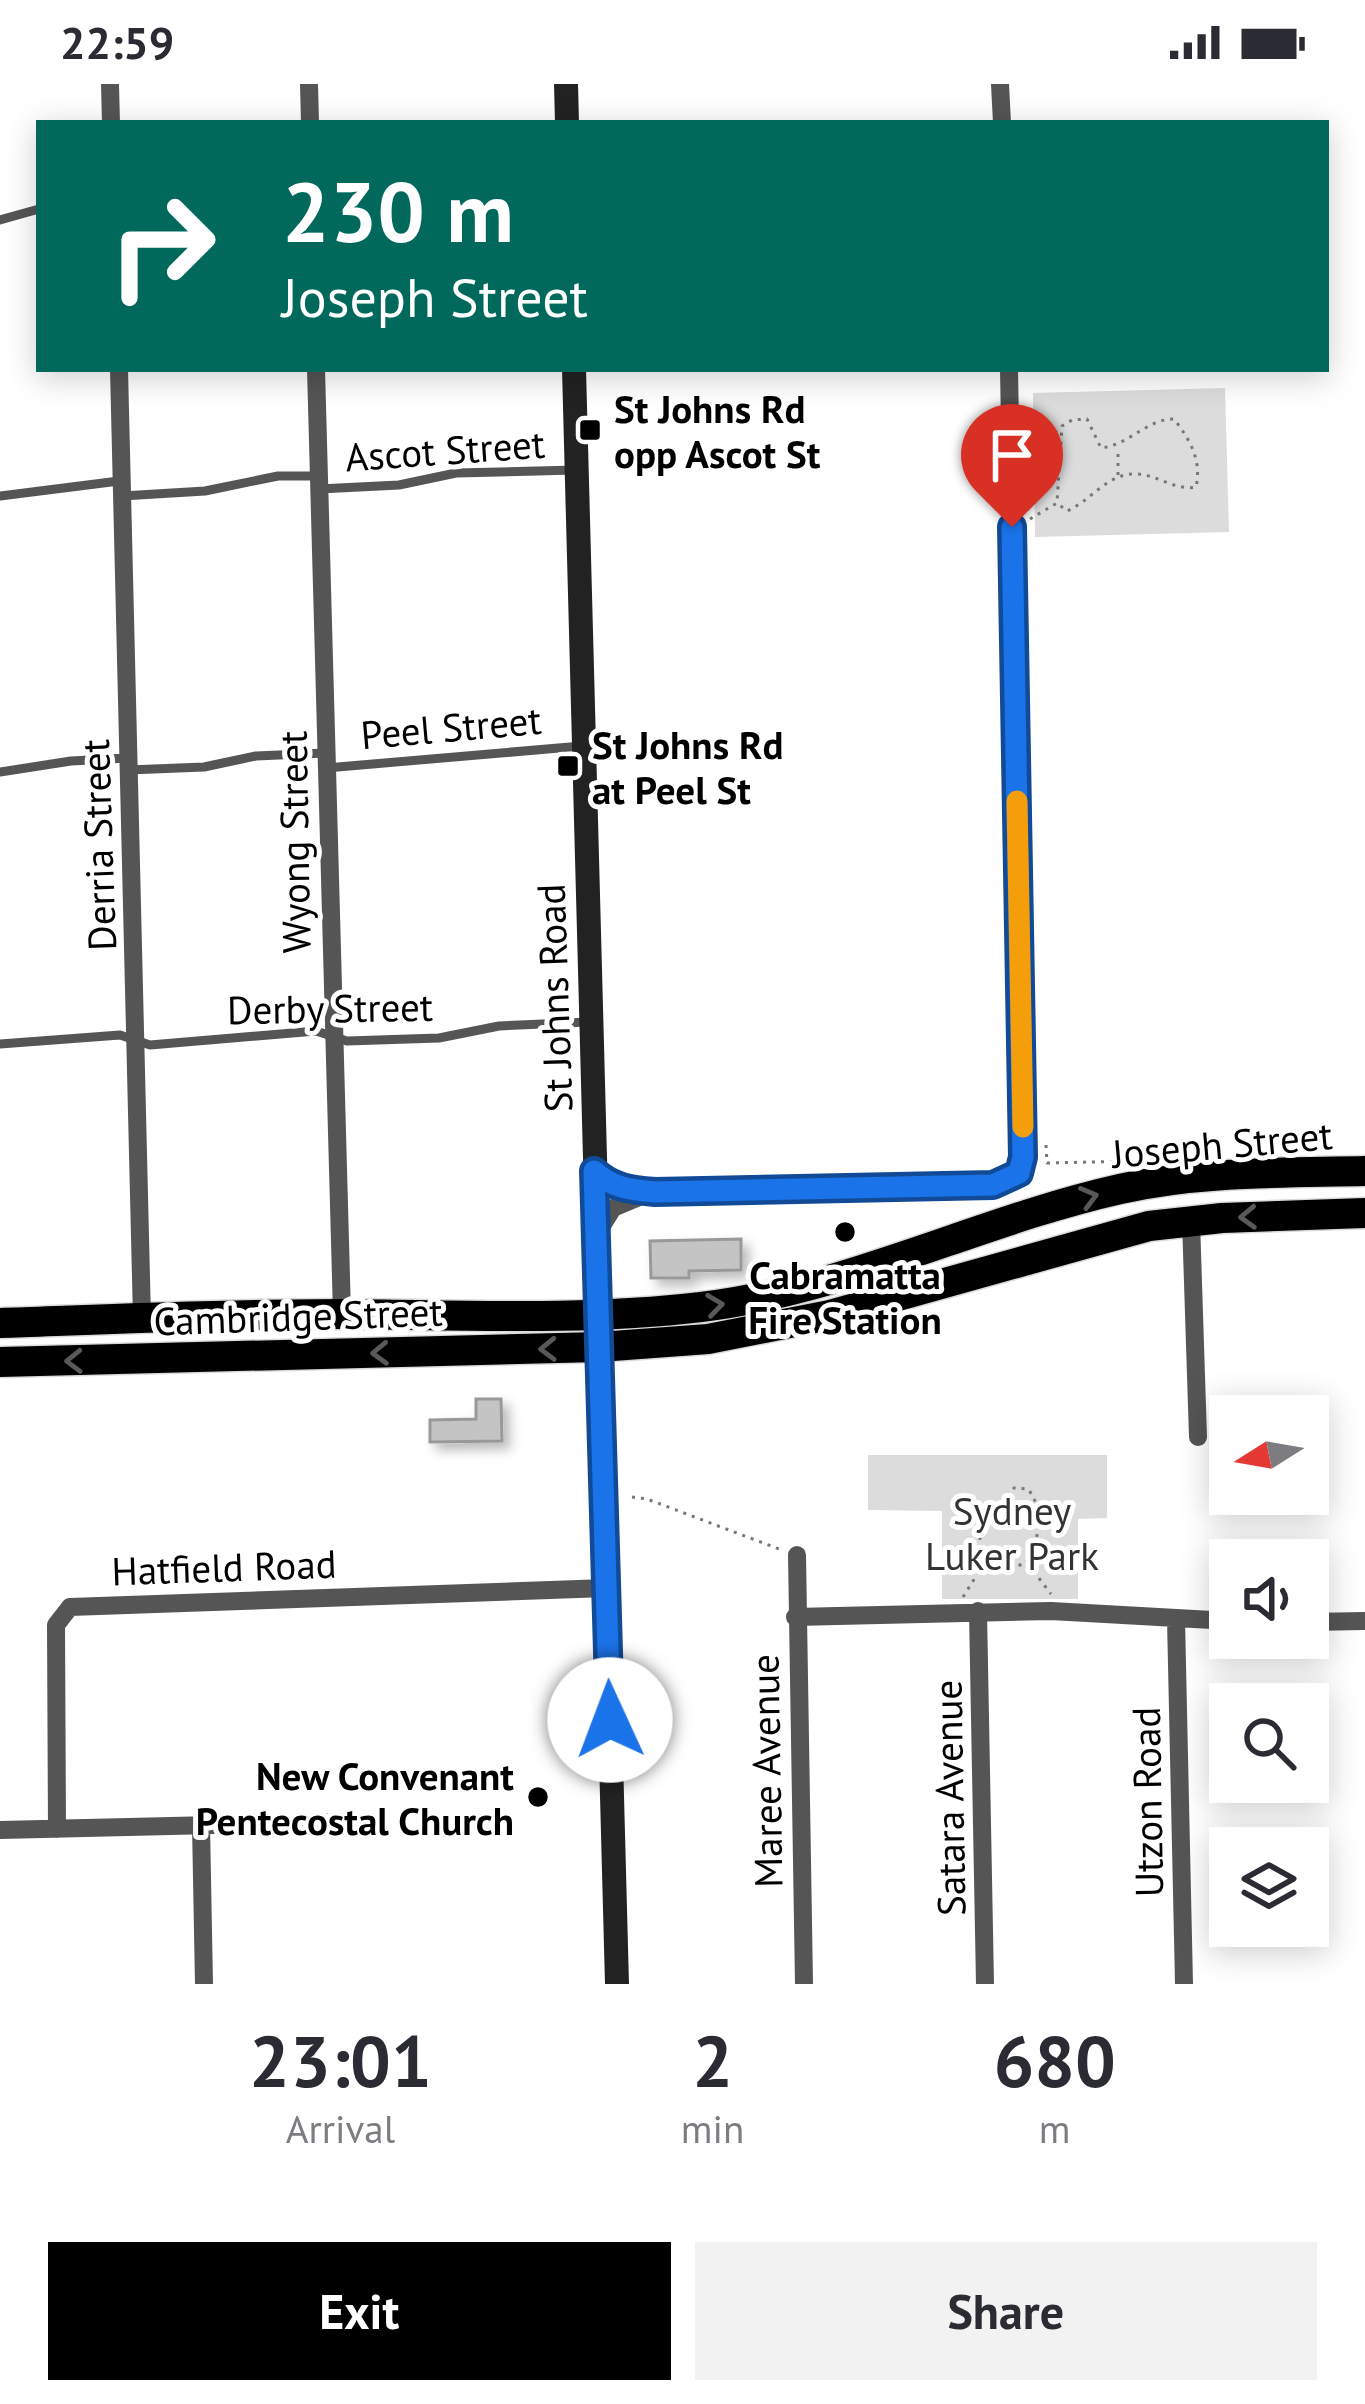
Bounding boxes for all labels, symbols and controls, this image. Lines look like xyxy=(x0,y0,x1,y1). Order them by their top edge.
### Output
text: 22:59 xyxy=(60,13,174,71)
text: 230 m xyxy=(282,156,514,265)
icon: right xyxy=(84,168,240,324)
text: Joseph Street xyxy=(282,262,588,332)
place label: St Johns Rd opp Ascot St xyxy=(614,383,821,479)
pin xyxy=(961,404,1063,527)
marker: St Johns Rd opp Ascot St xyxy=(577,417,603,443)
street label: Ascot Street xyxy=(343,418,547,482)
icon: arrive xyxy=(979,422,1045,488)
street label: Peel Street xyxy=(359,694,543,760)
place label: St Johns Rd at Peel St xyxy=(592,719,783,815)
street label: Wyong Street xyxy=(267,730,321,954)
street label: Derria Street xyxy=(69,738,127,952)
marker: St Johns Rd at Peel St xyxy=(555,753,581,779)
street label: St Johns Road xyxy=(525,883,583,1113)
street label: Derby Street xyxy=(227,981,433,1035)
street label: Joseph Street xyxy=(1108,1109,1334,1179)
one-way arrow xyxy=(1078,1187,1099,1212)
one-way arrow xyxy=(1238,1204,1257,1230)
marker: Cabramatta Fire Station xyxy=(832,1219,858,1245)
place label: Cabramatta Fire Station xyxy=(748,1249,942,1345)
street label: Cambridge Street xyxy=(153,1285,443,1347)
one-way arrow xyxy=(704,1293,724,1318)
one-way arrow xyxy=(538,1335,557,1361)
one-way arrow xyxy=(370,1340,389,1366)
one-way arrow xyxy=(64,1347,83,1373)
north arrow xyxy=(1209,1395,1329,1515)
map controls xyxy=(1209,1395,1329,1947)
park label: Sydney Luker Park xyxy=(925,1485,1099,1581)
street label: Hatfield Road xyxy=(111,1538,337,1596)
button: sound xyxy=(1209,1539,1329,1659)
street label: Maree Avenue xyxy=(738,1654,794,1888)
position arrow xyxy=(547,1657,673,1783)
street label: Satara Avenue xyxy=(921,1679,977,1917)
button: search xyxy=(1209,1683,1329,1803)
street label: Utzon Road xyxy=(1120,1706,1174,1898)
place label: New Convenant Pentecostal Church xyxy=(196,1750,514,1846)
marker: New Convenant Pentecostal Church xyxy=(525,1784,551,1810)
button: layers xyxy=(1209,1827,1329,1947)
text: 23:01 xyxy=(249,2014,432,2107)
text: 2 xyxy=(692,2014,733,2107)
text: 680 xyxy=(993,2014,1116,2107)
text: Arrival xyxy=(286,2103,395,2154)
text: min xyxy=(681,2103,744,2154)
text: m xyxy=(1039,2103,1070,2154)
button: Exit xyxy=(48,2242,671,2380)
button: Share xyxy=(695,2242,1317,2380)

